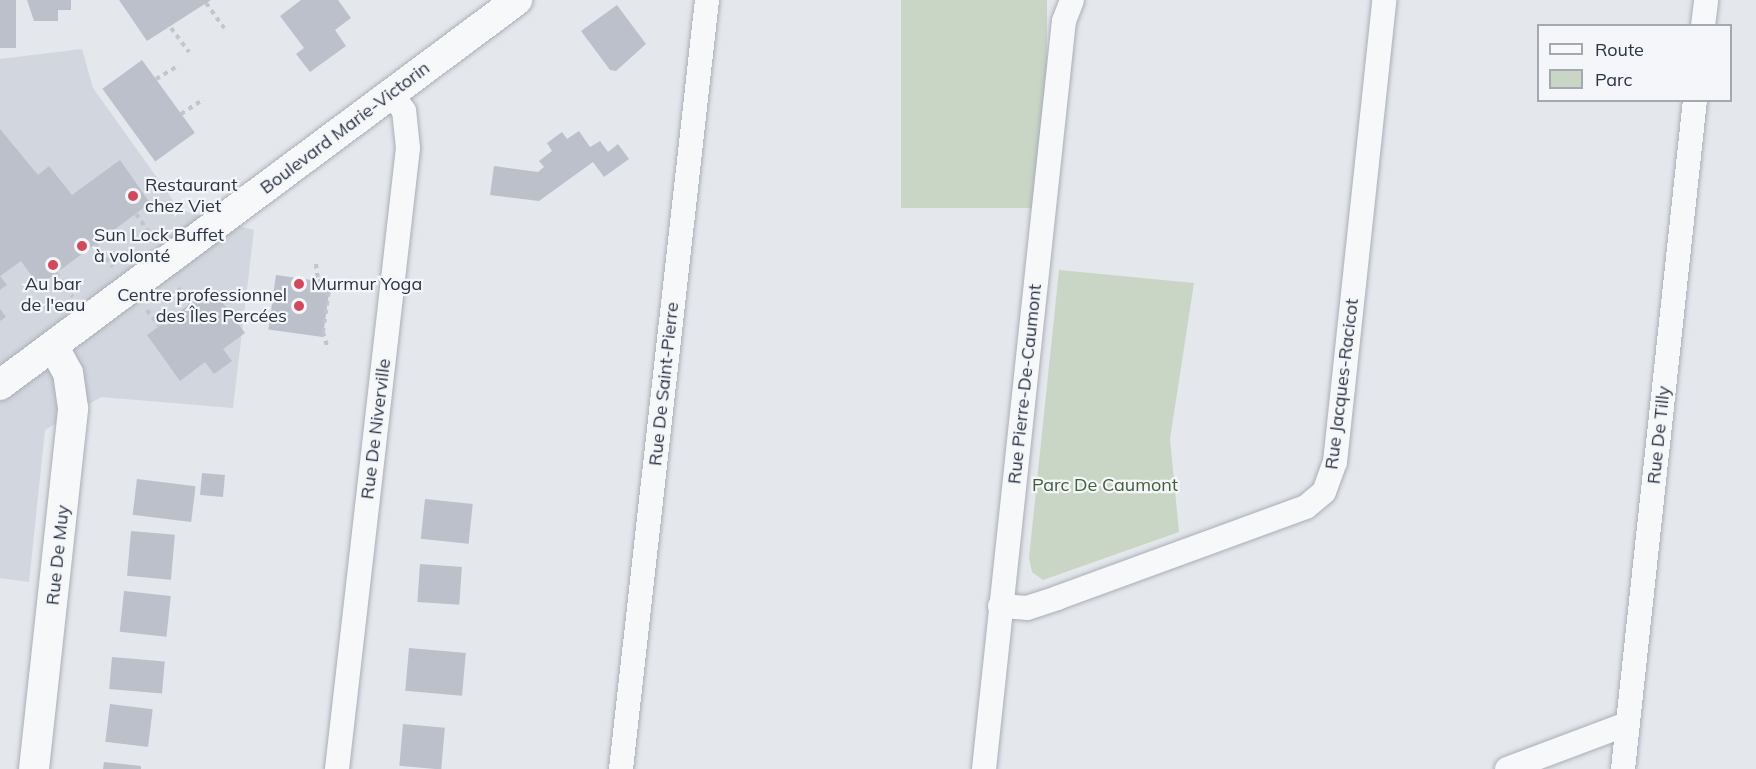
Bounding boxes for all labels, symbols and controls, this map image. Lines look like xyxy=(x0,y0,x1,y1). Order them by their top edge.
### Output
legend xyxy=(1537,24,1732,102)
text: Route xyxy=(1595,38,1644,61)
street label: Boulevard Marie-Victorin xyxy=(256,57,434,199)
text: Parc xyxy=(1595,68,1632,91)
place label: Restaurant chez Viet xyxy=(145,175,237,218)
marker: Restaurant chez Viet xyxy=(126,189,140,203)
place label: Sun Lock Buffet à volonté xyxy=(94,225,224,268)
marker: Sun Lock Buffet à volonté xyxy=(75,239,89,253)
marker: Au bar de l'eau xyxy=(46,258,60,272)
place label: Murmur Yoga xyxy=(311,273,422,295)
place label: Au bar de l'eau xyxy=(21,274,85,316)
marker: Murmur Yoga xyxy=(292,277,306,291)
street label: Rue Pierre-De-Caumont xyxy=(1004,283,1046,485)
place label: Centre professionnel des Îles Percées xyxy=(117,285,287,328)
street label: Rue Jacques-Racicot xyxy=(1321,297,1363,471)
marker: Centre professionnel des Îles Percées xyxy=(292,299,306,313)
street label: Rue De Saint-Pierre xyxy=(645,301,683,467)
street label: Rue De Niverville xyxy=(357,357,395,501)
street label: Rue De Tilly xyxy=(1643,385,1675,485)
park label: Parc De Caumont xyxy=(1032,474,1178,496)
street label: Rue De Muy xyxy=(42,504,74,606)

